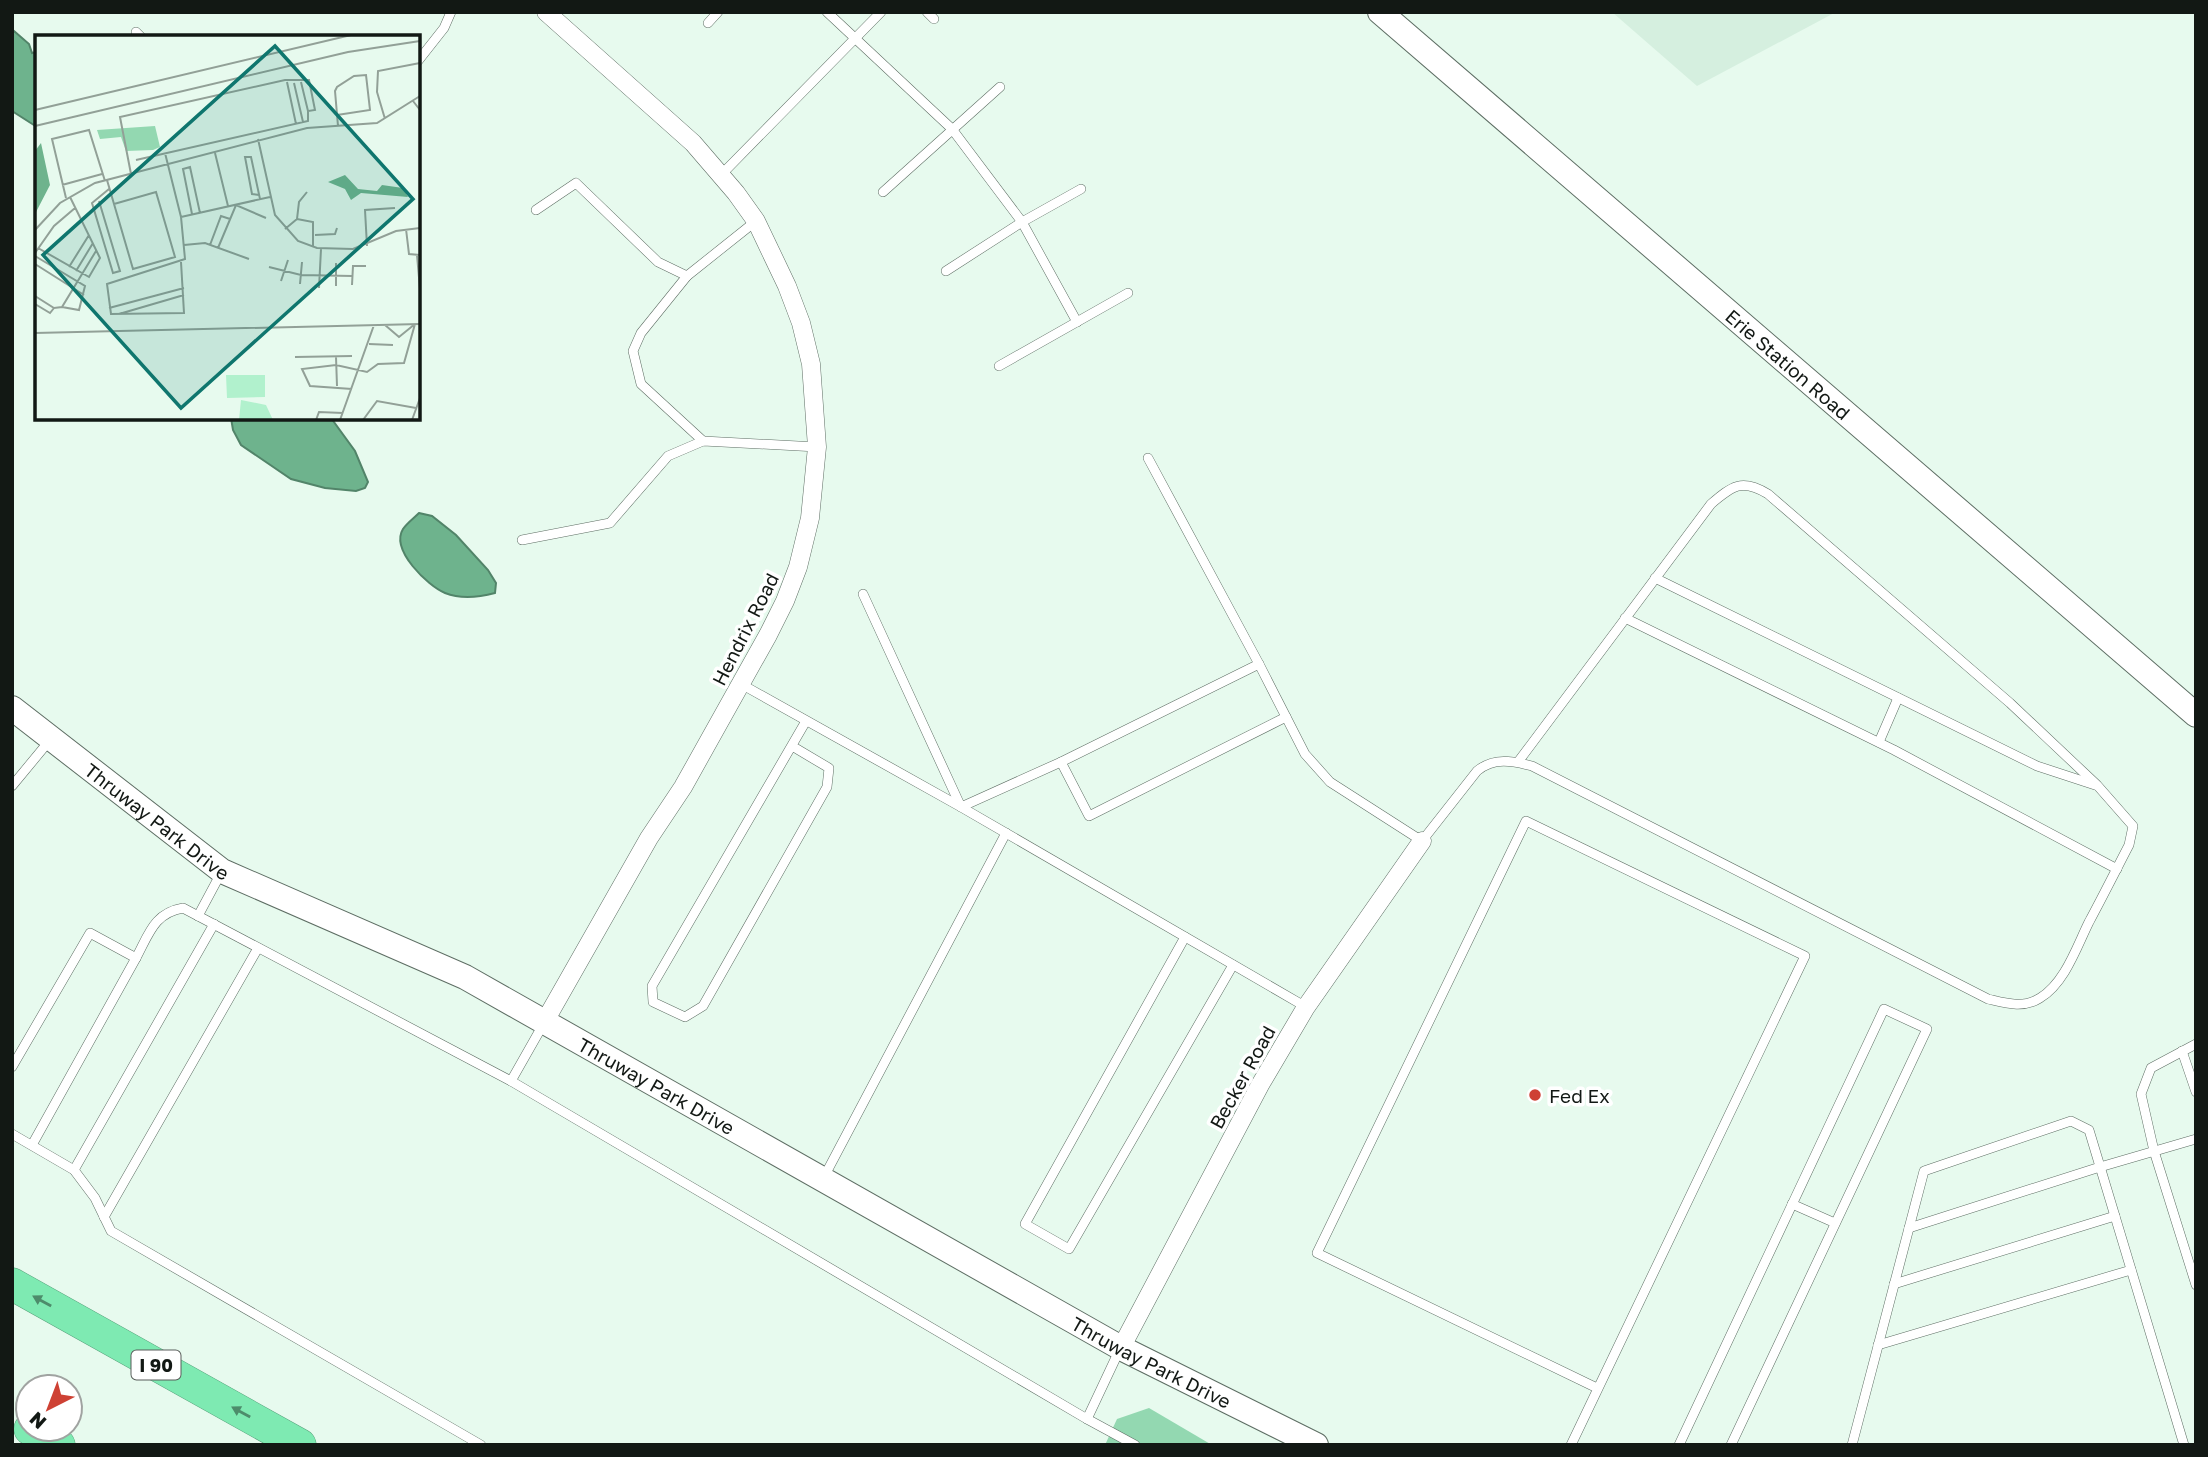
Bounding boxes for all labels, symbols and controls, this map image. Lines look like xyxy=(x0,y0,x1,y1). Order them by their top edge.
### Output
inset map xyxy=(35,35,420,420)
street label: Erie Station Road xyxy=(1721,304,1855,424)
street label: Hendrix Road xyxy=(707,569,783,689)
street label: Thruway Park Drive xyxy=(81,758,232,884)
street label: Becker Road xyxy=(1204,1021,1280,1133)
street label: Thruway Park Drive xyxy=(574,1032,739,1139)
place label: Fed Ex xyxy=(1549,1084,1610,1107)
marker: Fed Ex xyxy=(1527,1087,1543,1103)
one-way arrow xyxy=(32,1295,52,1307)
street label: Thruway Park Drive xyxy=(1068,1311,1235,1412)
road number: I 90 xyxy=(132,1350,180,1380)
north arrow xyxy=(14,1373,84,1443)
one-way arrow xyxy=(231,1406,250,1418)
text: N xyxy=(24,1408,50,1434)

